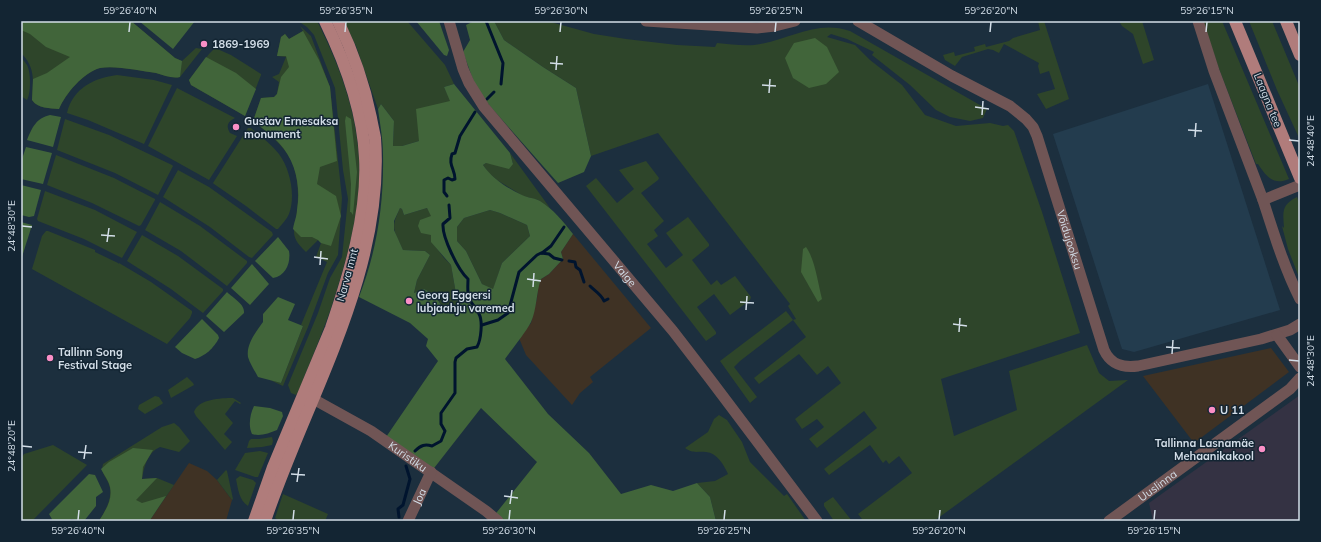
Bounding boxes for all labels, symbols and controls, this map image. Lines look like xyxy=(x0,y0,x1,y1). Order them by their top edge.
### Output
text: 59°26'40"N xyxy=(103,4,157,17)
text: 59°26'35"N xyxy=(319,4,373,17)
text: 59°26'30"N xyxy=(534,4,588,17)
text: 59°26'25"N xyxy=(749,4,803,17)
text: 59°26'20"N xyxy=(964,4,1018,17)
text: 59°26'15"N xyxy=(1180,4,1234,17)
place label: 1869-1969 xyxy=(212,37,270,51)
marker: 1869-1969 xyxy=(199,39,209,49)
street label: Laagna tee xyxy=(1251,71,1285,129)
place label: Gustav Ernesaksa monument xyxy=(244,114,338,141)
text: 24°48'40"E xyxy=(1304,115,1317,167)
marker: Gustav Ernesaksa monument xyxy=(231,122,241,132)
text: 24°48'30"E xyxy=(5,200,18,252)
street label: Võidujooksu xyxy=(1054,208,1085,271)
street label: Narva mnt xyxy=(333,247,361,303)
street label: Valge xyxy=(610,258,640,290)
place label: Georg Eggersi lubjaahju varemed xyxy=(417,288,515,315)
marker: Georg Eggersi lubjaahju varemed xyxy=(404,296,414,306)
text: 24°48'30"E xyxy=(1304,335,1317,387)
place label: Tallinn Song Festival Stage xyxy=(58,345,132,372)
marker: Tallinn Song Festival Stage xyxy=(45,353,55,363)
place label: U 11 xyxy=(1220,403,1245,417)
marker: U 11 xyxy=(1207,405,1217,415)
text: 24°48'20"E xyxy=(5,420,18,472)
place label: Tallinna Lasnamäe Mehaanikakool xyxy=(1155,436,1254,463)
street label: Kuristiku xyxy=(386,438,430,475)
marker: Tallinna Lasnamäe Mehaanikakool xyxy=(1257,444,1267,454)
street label: Uuslinna xyxy=(1135,467,1180,504)
street label: Joa xyxy=(410,486,429,507)
text: 59°26'40"N xyxy=(51,524,105,537)
text: 59°26'35"N xyxy=(266,524,320,537)
text: 59°26'30"N xyxy=(482,524,536,537)
text: 59°26'25"N xyxy=(697,524,751,537)
text: 59°26'20"N xyxy=(912,524,966,537)
text: 59°26'15"N xyxy=(1127,524,1181,537)

